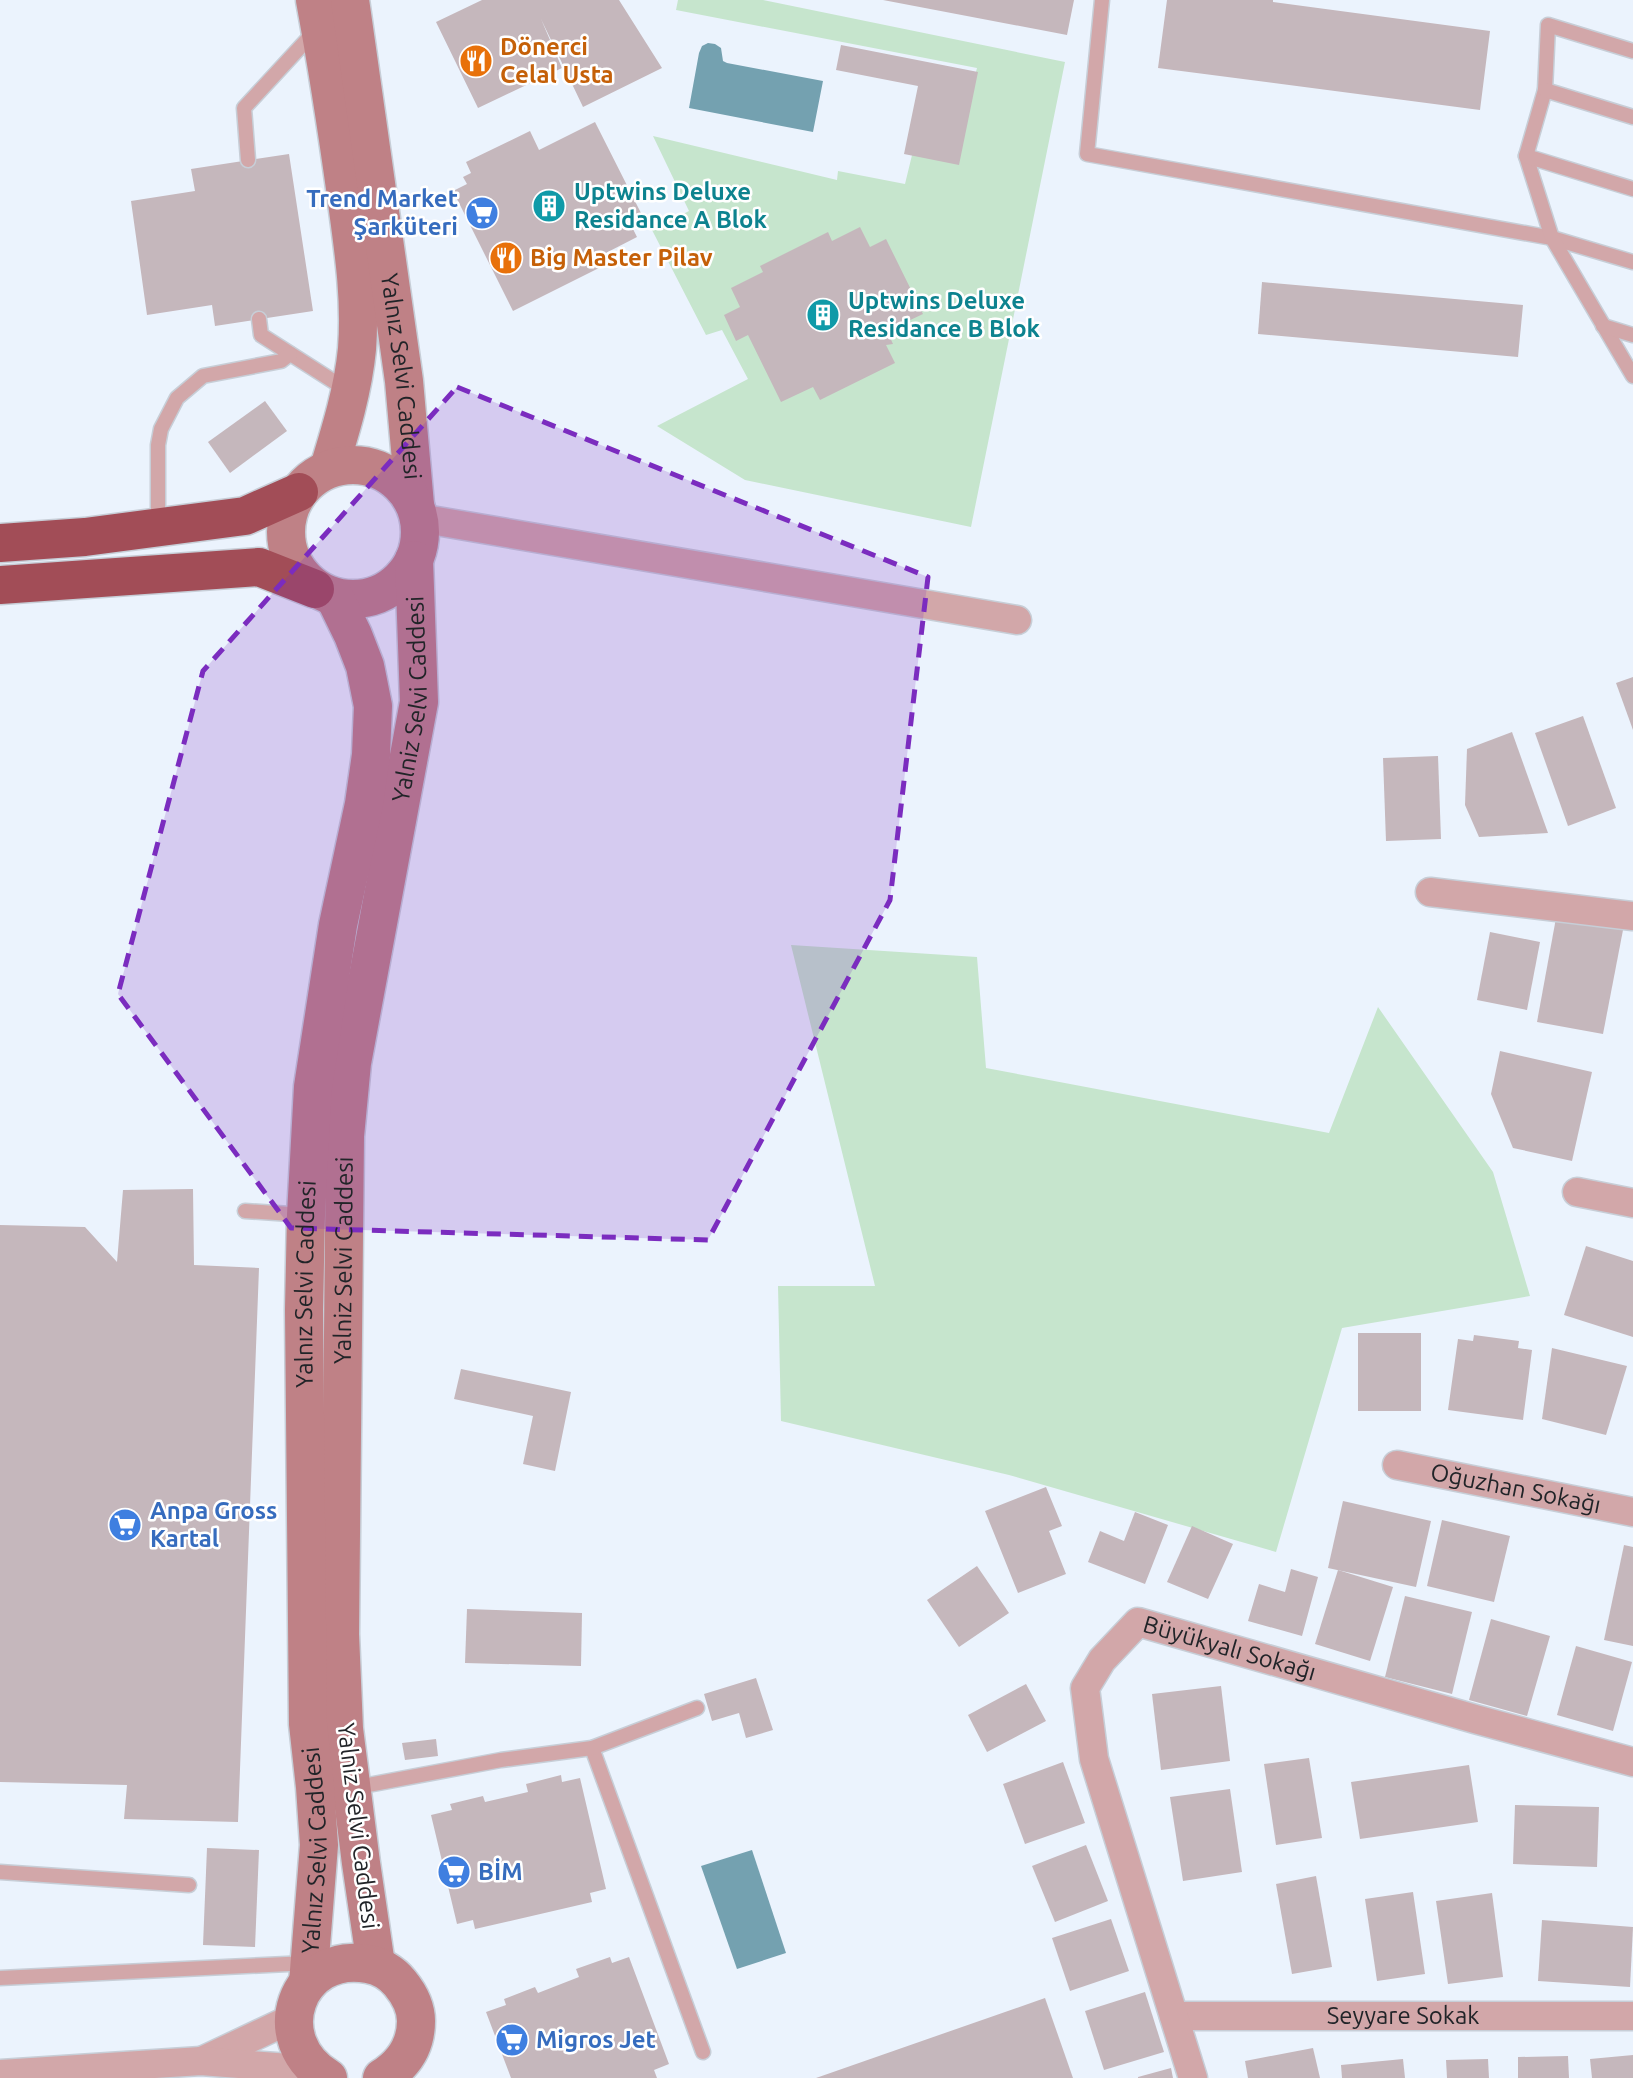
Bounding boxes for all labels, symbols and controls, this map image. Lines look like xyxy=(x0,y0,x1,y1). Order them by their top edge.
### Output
place label: Dönerci Celal Usta xyxy=(500,33,614,88)
restaurant icon: Dönerci Celal Usta xyxy=(457,42,495,80)
place label: Uptwins Deluxe Residance A Blok xyxy=(574,178,768,233)
place label: Trend Market Şarküteri xyxy=(306,185,458,240)
building icon: Uptwins Deluxe Residance A Blok xyxy=(530,187,568,225)
supermarket icon: Trend Market Şarküteri xyxy=(463,194,501,232)
restaurant icon: Big Master Pilav xyxy=(487,239,525,277)
place label: Big Master Pilav xyxy=(530,244,713,271)
street label: Yalnız Selvi Caddesi xyxy=(376,271,427,481)
place label: Uptwins Deluxe Residance B Blok xyxy=(848,287,1041,342)
building icon: Uptwins Deluxe Residance B Blok xyxy=(804,296,842,334)
street label: Yalniz Selvi Caddesi xyxy=(387,596,432,804)
street label: Yalniz Selvi Caddesi xyxy=(329,1156,358,1364)
street label: Yalnız Selvi Caddesi xyxy=(290,1179,321,1388)
street label: Oğuzhan Sokağı xyxy=(1428,1458,1603,1518)
place label: Anpa Gross Kartal xyxy=(150,1497,277,1552)
supermarket icon: Anpa Gross Kartal xyxy=(106,1506,144,1544)
street label: Büyükyalı Sokağı xyxy=(1140,1610,1319,1686)
street label: Yalniz Selvi Caddesi xyxy=(332,1721,385,1931)
street label: Yalnız Selvi Caddesi xyxy=(296,1746,332,1955)
supermarket icon: BİM xyxy=(435,1853,473,1891)
place label: BİM xyxy=(478,1858,523,1885)
street label: Seyyare Sokak xyxy=(1327,2002,1479,2029)
supermarket icon: Migros Jet xyxy=(493,2021,531,2059)
place label: Migros Jet xyxy=(536,2026,656,2053)

